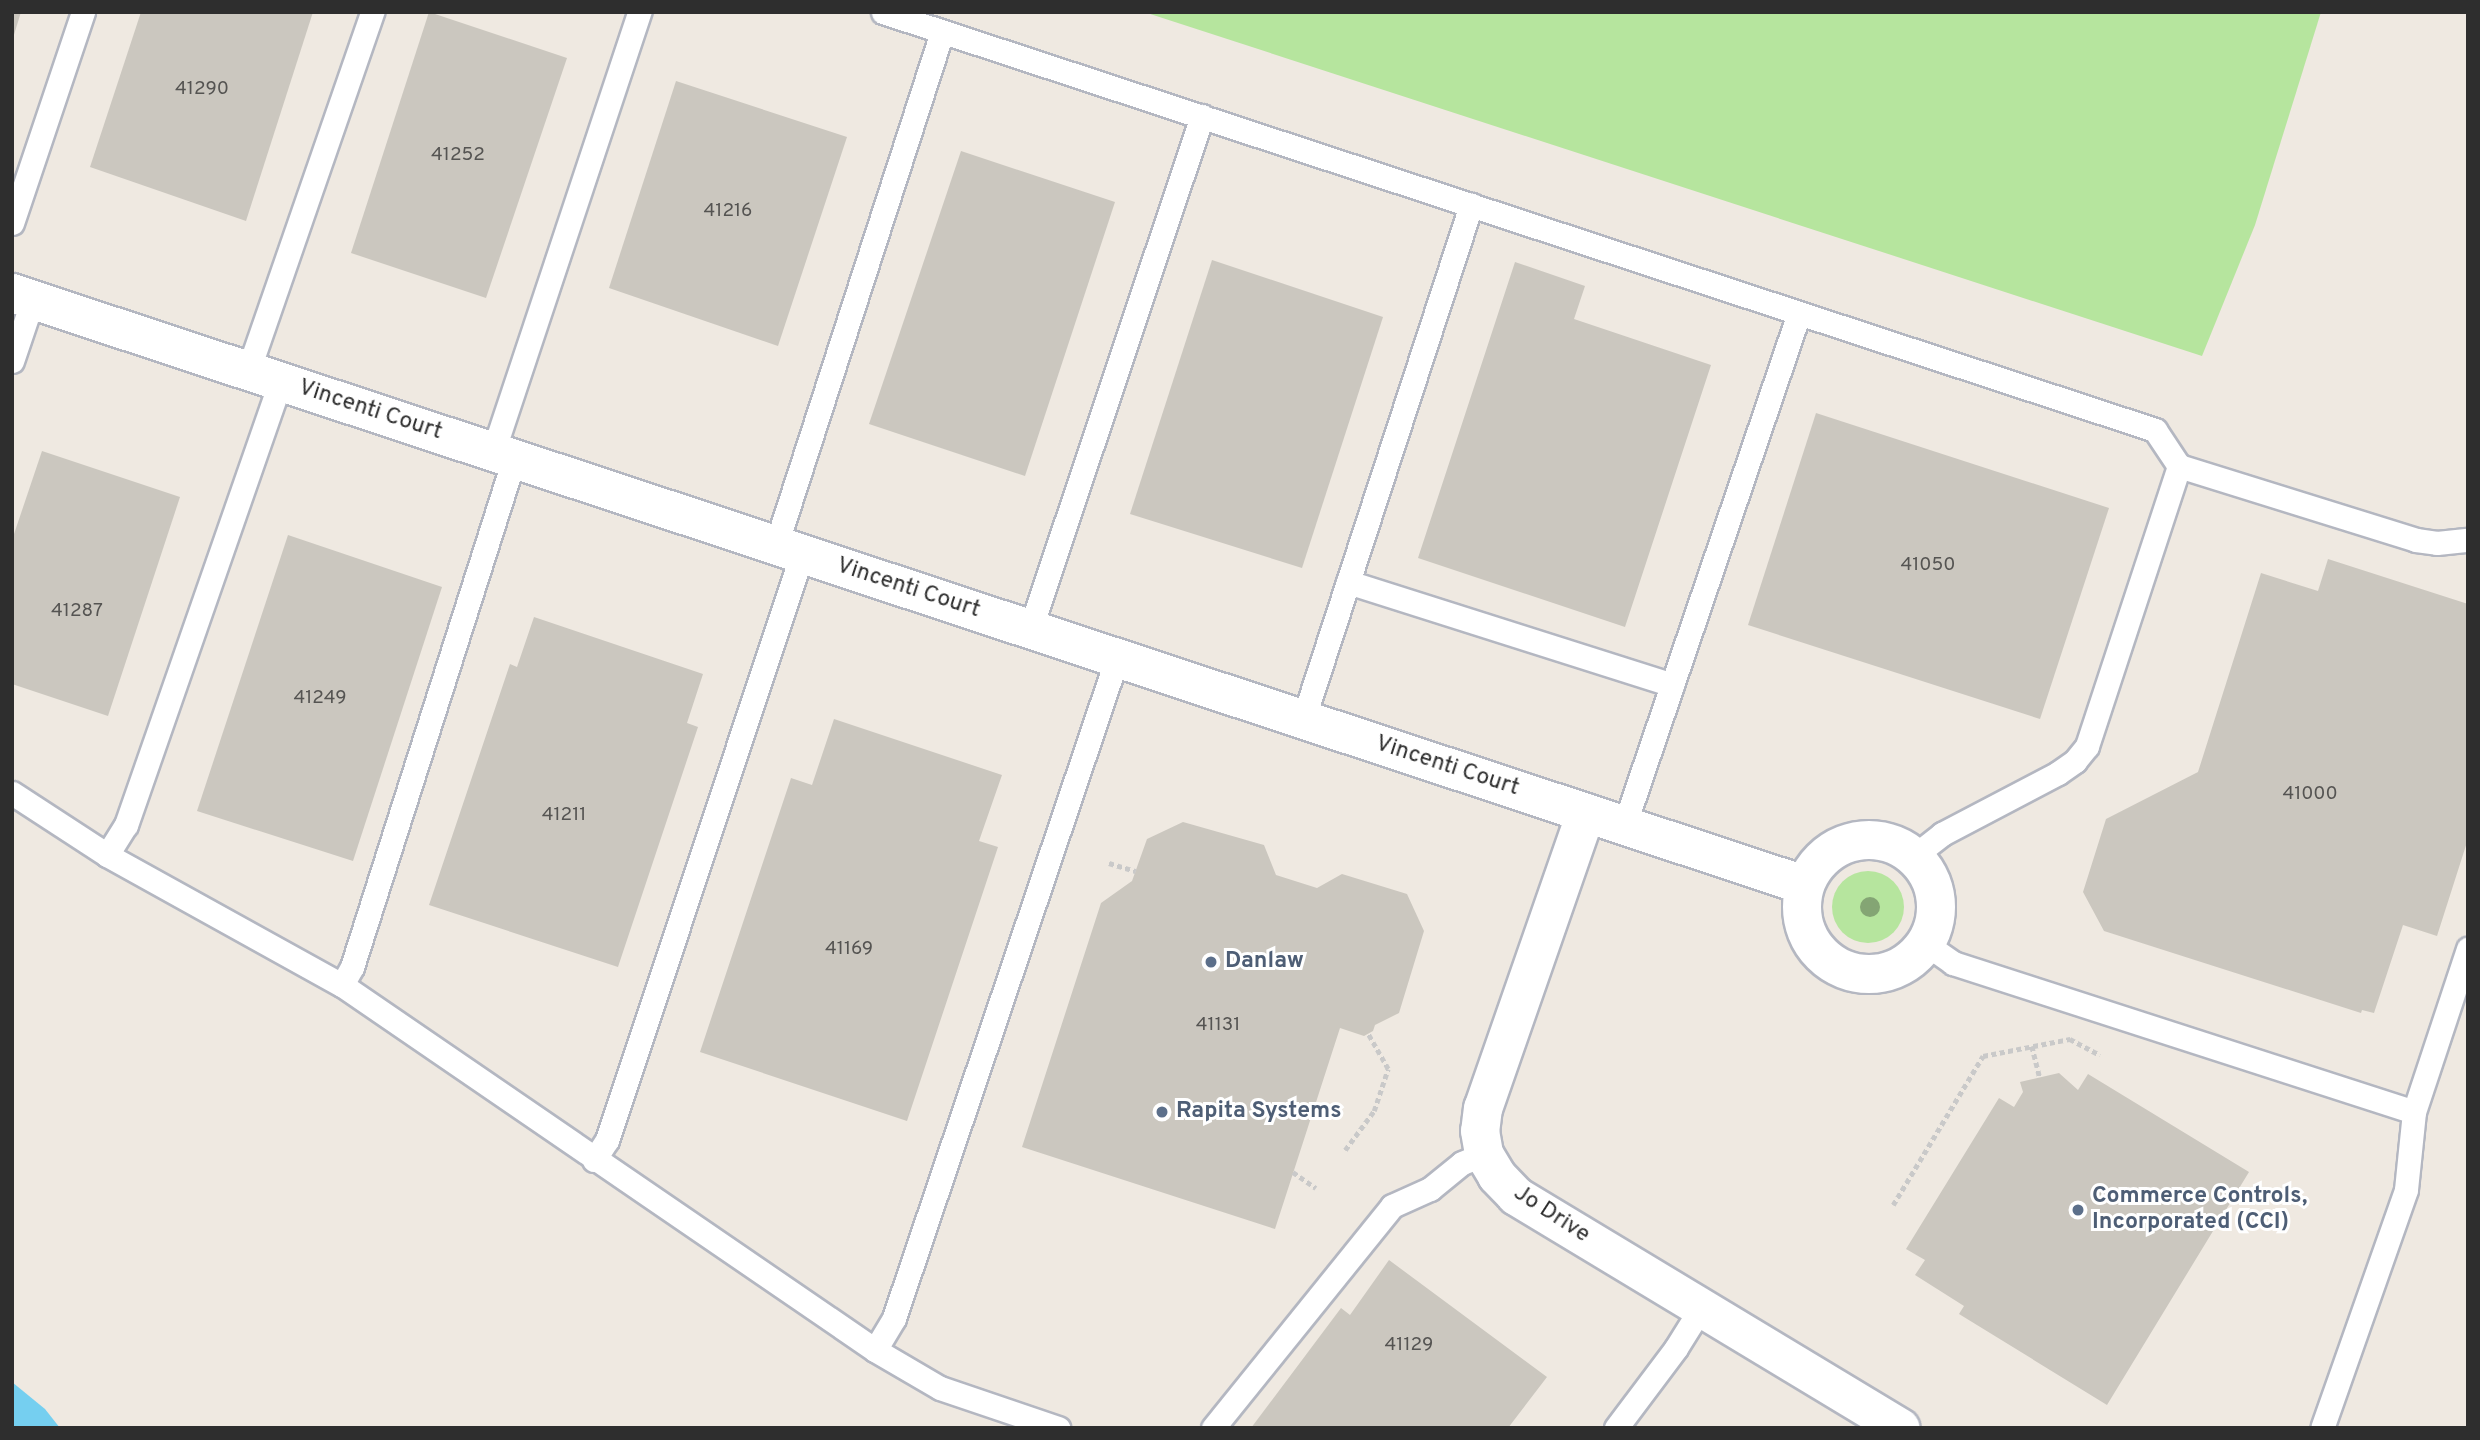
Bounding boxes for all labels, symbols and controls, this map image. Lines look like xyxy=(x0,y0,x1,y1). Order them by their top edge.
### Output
house number: 41290 xyxy=(175,79,229,101)
house number: 41252 xyxy=(431,145,485,167)
house number: 41216 xyxy=(704,201,752,223)
street label: Vincenti Court xyxy=(295,375,445,447)
street label: Vincenti Court xyxy=(833,553,983,625)
house number: 41050 xyxy=(1900,555,1956,577)
house number: 41287 xyxy=(51,601,103,623)
house number: 41249 xyxy=(293,688,347,710)
street label: Vincenti Court xyxy=(1372,731,1522,803)
house number: 41000 xyxy=(2282,784,2338,806)
house number: 41211 xyxy=(542,805,586,827)
house number: 41169 xyxy=(825,939,873,961)
place label: Danlaw xyxy=(1225,948,1304,976)
marker: Danlaw xyxy=(1203,954,1219,970)
house number: 41131 xyxy=(1196,1015,1240,1037)
place label: Rapita Systems xyxy=(1176,1098,1342,1126)
marker: Rapita Systems xyxy=(1154,1104,1170,1120)
street label: Jo Drive xyxy=(1508,1180,1594,1250)
place label: Commerce Controls, Incorporated (CCI) xyxy=(2092,1183,2307,1237)
marker: Commerce Controls, Incorporated (CCI) xyxy=(2070,1202,2086,1218)
house number: 41129 xyxy=(1385,1335,1433,1357)

